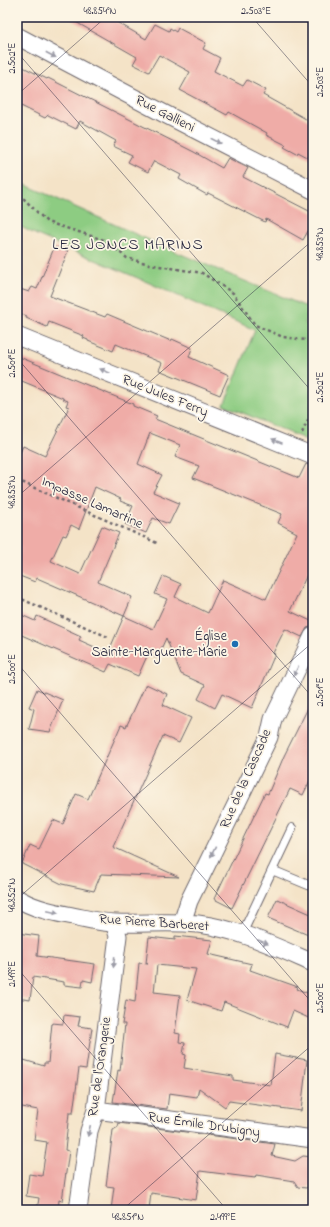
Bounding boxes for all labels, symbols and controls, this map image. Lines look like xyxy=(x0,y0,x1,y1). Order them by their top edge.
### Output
text: 48.854°N xyxy=(84,4,117,19)
text: 2.503°E xyxy=(241,4,271,19)
text: 2.502°E xyxy=(5,43,20,73)
one-way arrow xyxy=(46,51,57,58)
text: 2.503°E xyxy=(313,67,328,97)
street label: Rue Gallieni xyxy=(131,90,199,138)
one-way arrow xyxy=(211,137,222,144)
text: 48.853°N xyxy=(313,227,328,260)
district label: LES JONCS MARINS xyxy=(52,233,204,257)
text: 2.501°E xyxy=(5,349,20,377)
one-way arrow xyxy=(99,368,110,374)
street label: Rue Jules Ferry xyxy=(118,369,211,424)
text: 2.502°E xyxy=(313,372,328,402)
one-way arrow xyxy=(271,438,282,444)
street label: Impasse Lamartine xyxy=(38,471,147,535)
text: 48.853°N xyxy=(5,475,20,508)
place label: Église Sainte-Marguerite-Marie xyxy=(92,626,228,664)
marker: Église Sainte-Marguerite-Marie xyxy=(230,639,240,649)
text: 2.500°E xyxy=(5,654,20,684)
one-way arrow xyxy=(293,665,299,676)
text: 2.501°E xyxy=(313,678,328,706)
street label: Rue de la Cascade xyxy=(215,725,278,832)
one-way arrow xyxy=(210,846,216,858)
text: 48.852°N xyxy=(5,878,20,912)
street label: Rue Pierre Barberet xyxy=(98,909,210,937)
one-way arrow xyxy=(47,910,59,916)
one-way arrow xyxy=(257,939,268,945)
one-way arrow xyxy=(111,956,118,968)
text: 2.499°E xyxy=(5,961,20,987)
text: 2.500°E xyxy=(313,983,328,1013)
street label: Rue de l'Orangerie xyxy=(83,1015,118,1118)
street label: Rue Émile Drubigny xyxy=(146,1107,262,1144)
one-way arrow xyxy=(86,1125,92,1138)
text: 48.851°N xyxy=(112,1210,144,1225)
text: 2.499°E xyxy=(210,1210,236,1225)

